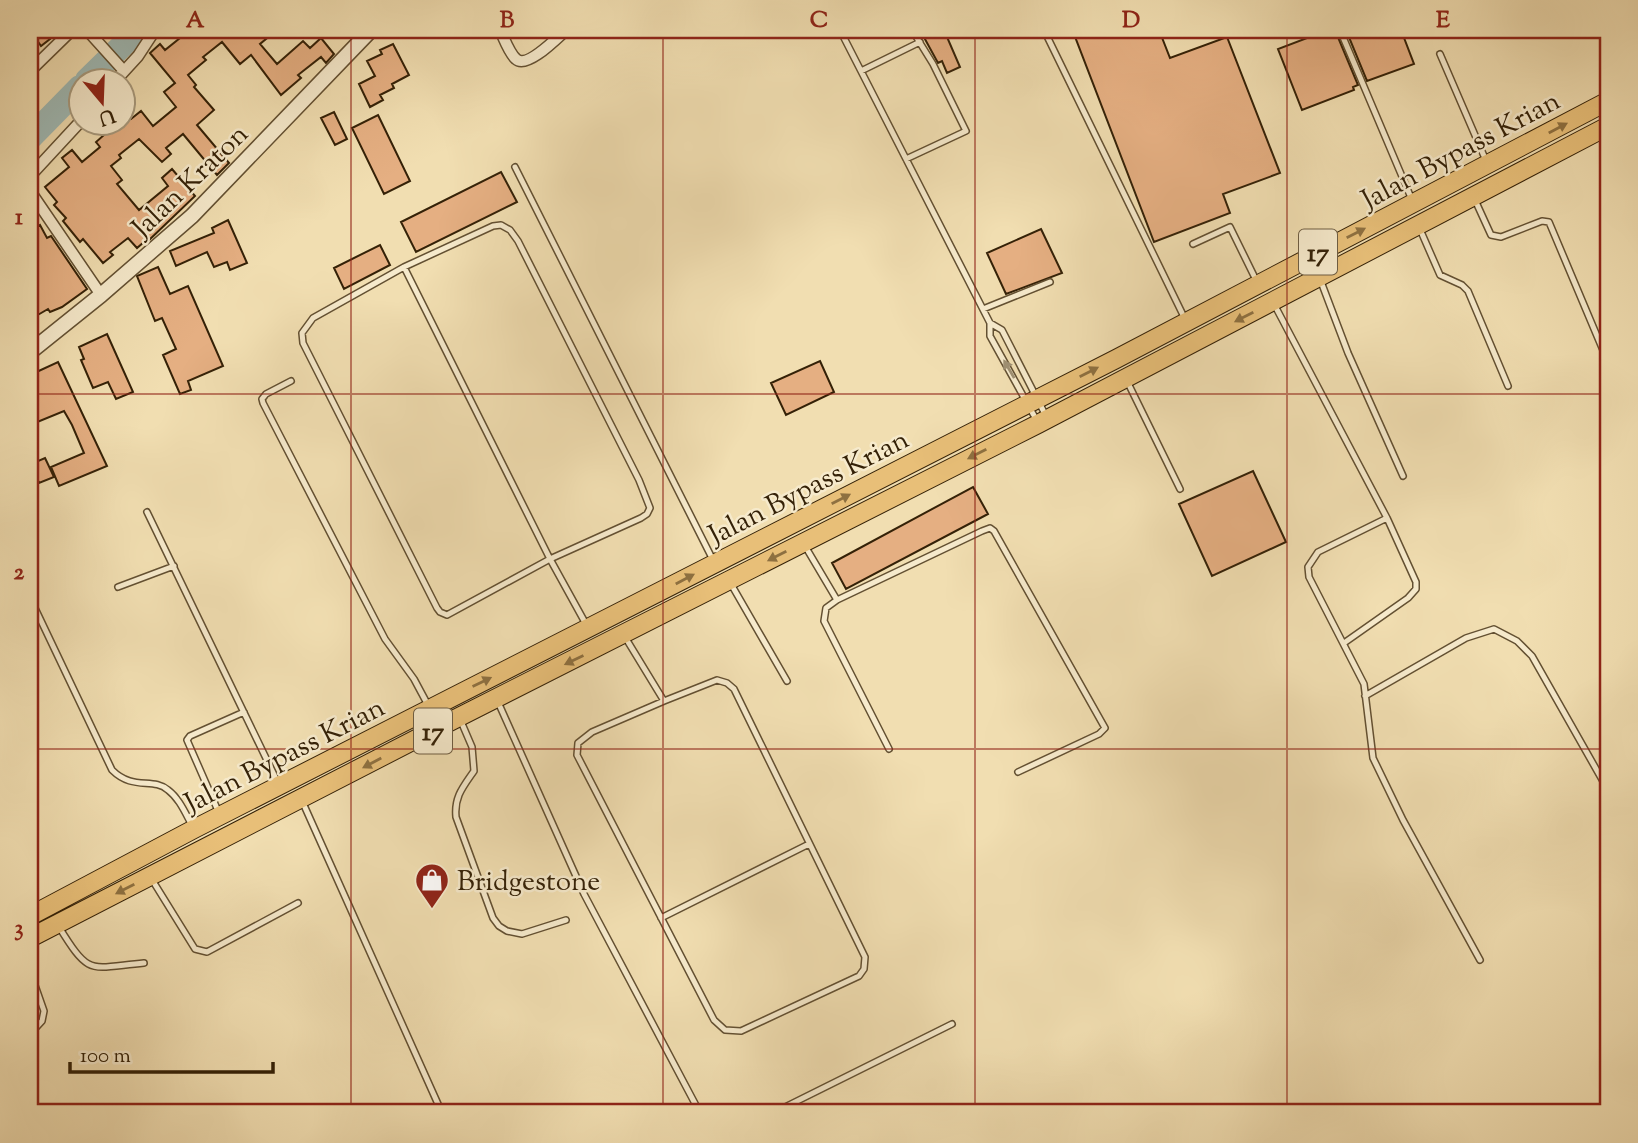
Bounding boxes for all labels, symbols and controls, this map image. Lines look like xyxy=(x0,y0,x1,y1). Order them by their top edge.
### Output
text: A xyxy=(186,5,205,38)
text: B xyxy=(500,5,515,38)
text: C xyxy=(810,5,828,38)
text: D xyxy=(1122,5,1140,38)
text: E xyxy=(1436,5,1450,38)
north arrow xyxy=(66,66,136,136)
street label: Jalan Bypass Krian xyxy=(1353,82,1568,222)
text: U xyxy=(95,100,118,131)
street label: Jalan Kraton xyxy=(122,116,258,250)
one-way arrow xyxy=(1548,122,1568,134)
text: 1 xyxy=(15,202,23,235)
one-way arrow xyxy=(1346,227,1366,239)
road number: 17 xyxy=(1299,230,1337,274)
one-way arrow xyxy=(1234,311,1254,322)
one-way arrow xyxy=(1003,360,1015,379)
one-way arrow xyxy=(1079,367,1099,378)
street label: Jalan Bypass Krian xyxy=(701,421,916,557)
one-way arrow xyxy=(967,448,987,460)
one-way arrow xyxy=(831,493,851,504)
one-way arrow xyxy=(767,551,787,562)
text: 2 xyxy=(14,557,25,590)
one-way arrow xyxy=(675,573,694,585)
one-way arrow xyxy=(564,655,584,666)
one-way arrow xyxy=(472,677,492,688)
street label: Jalan Bypass Krian xyxy=(177,689,392,825)
road number: 17 xyxy=(414,708,452,754)
one-way arrow xyxy=(362,757,381,769)
shop icon: Bridgestone xyxy=(413,861,451,910)
place label: Bridgestone xyxy=(457,863,600,903)
one-way arrow xyxy=(115,883,135,894)
text: 3 xyxy=(14,913,24,946)
scale bar xyxy=(70,1031,273,1075)
text: 100 m xyxy=(80,1042,131,1072)

